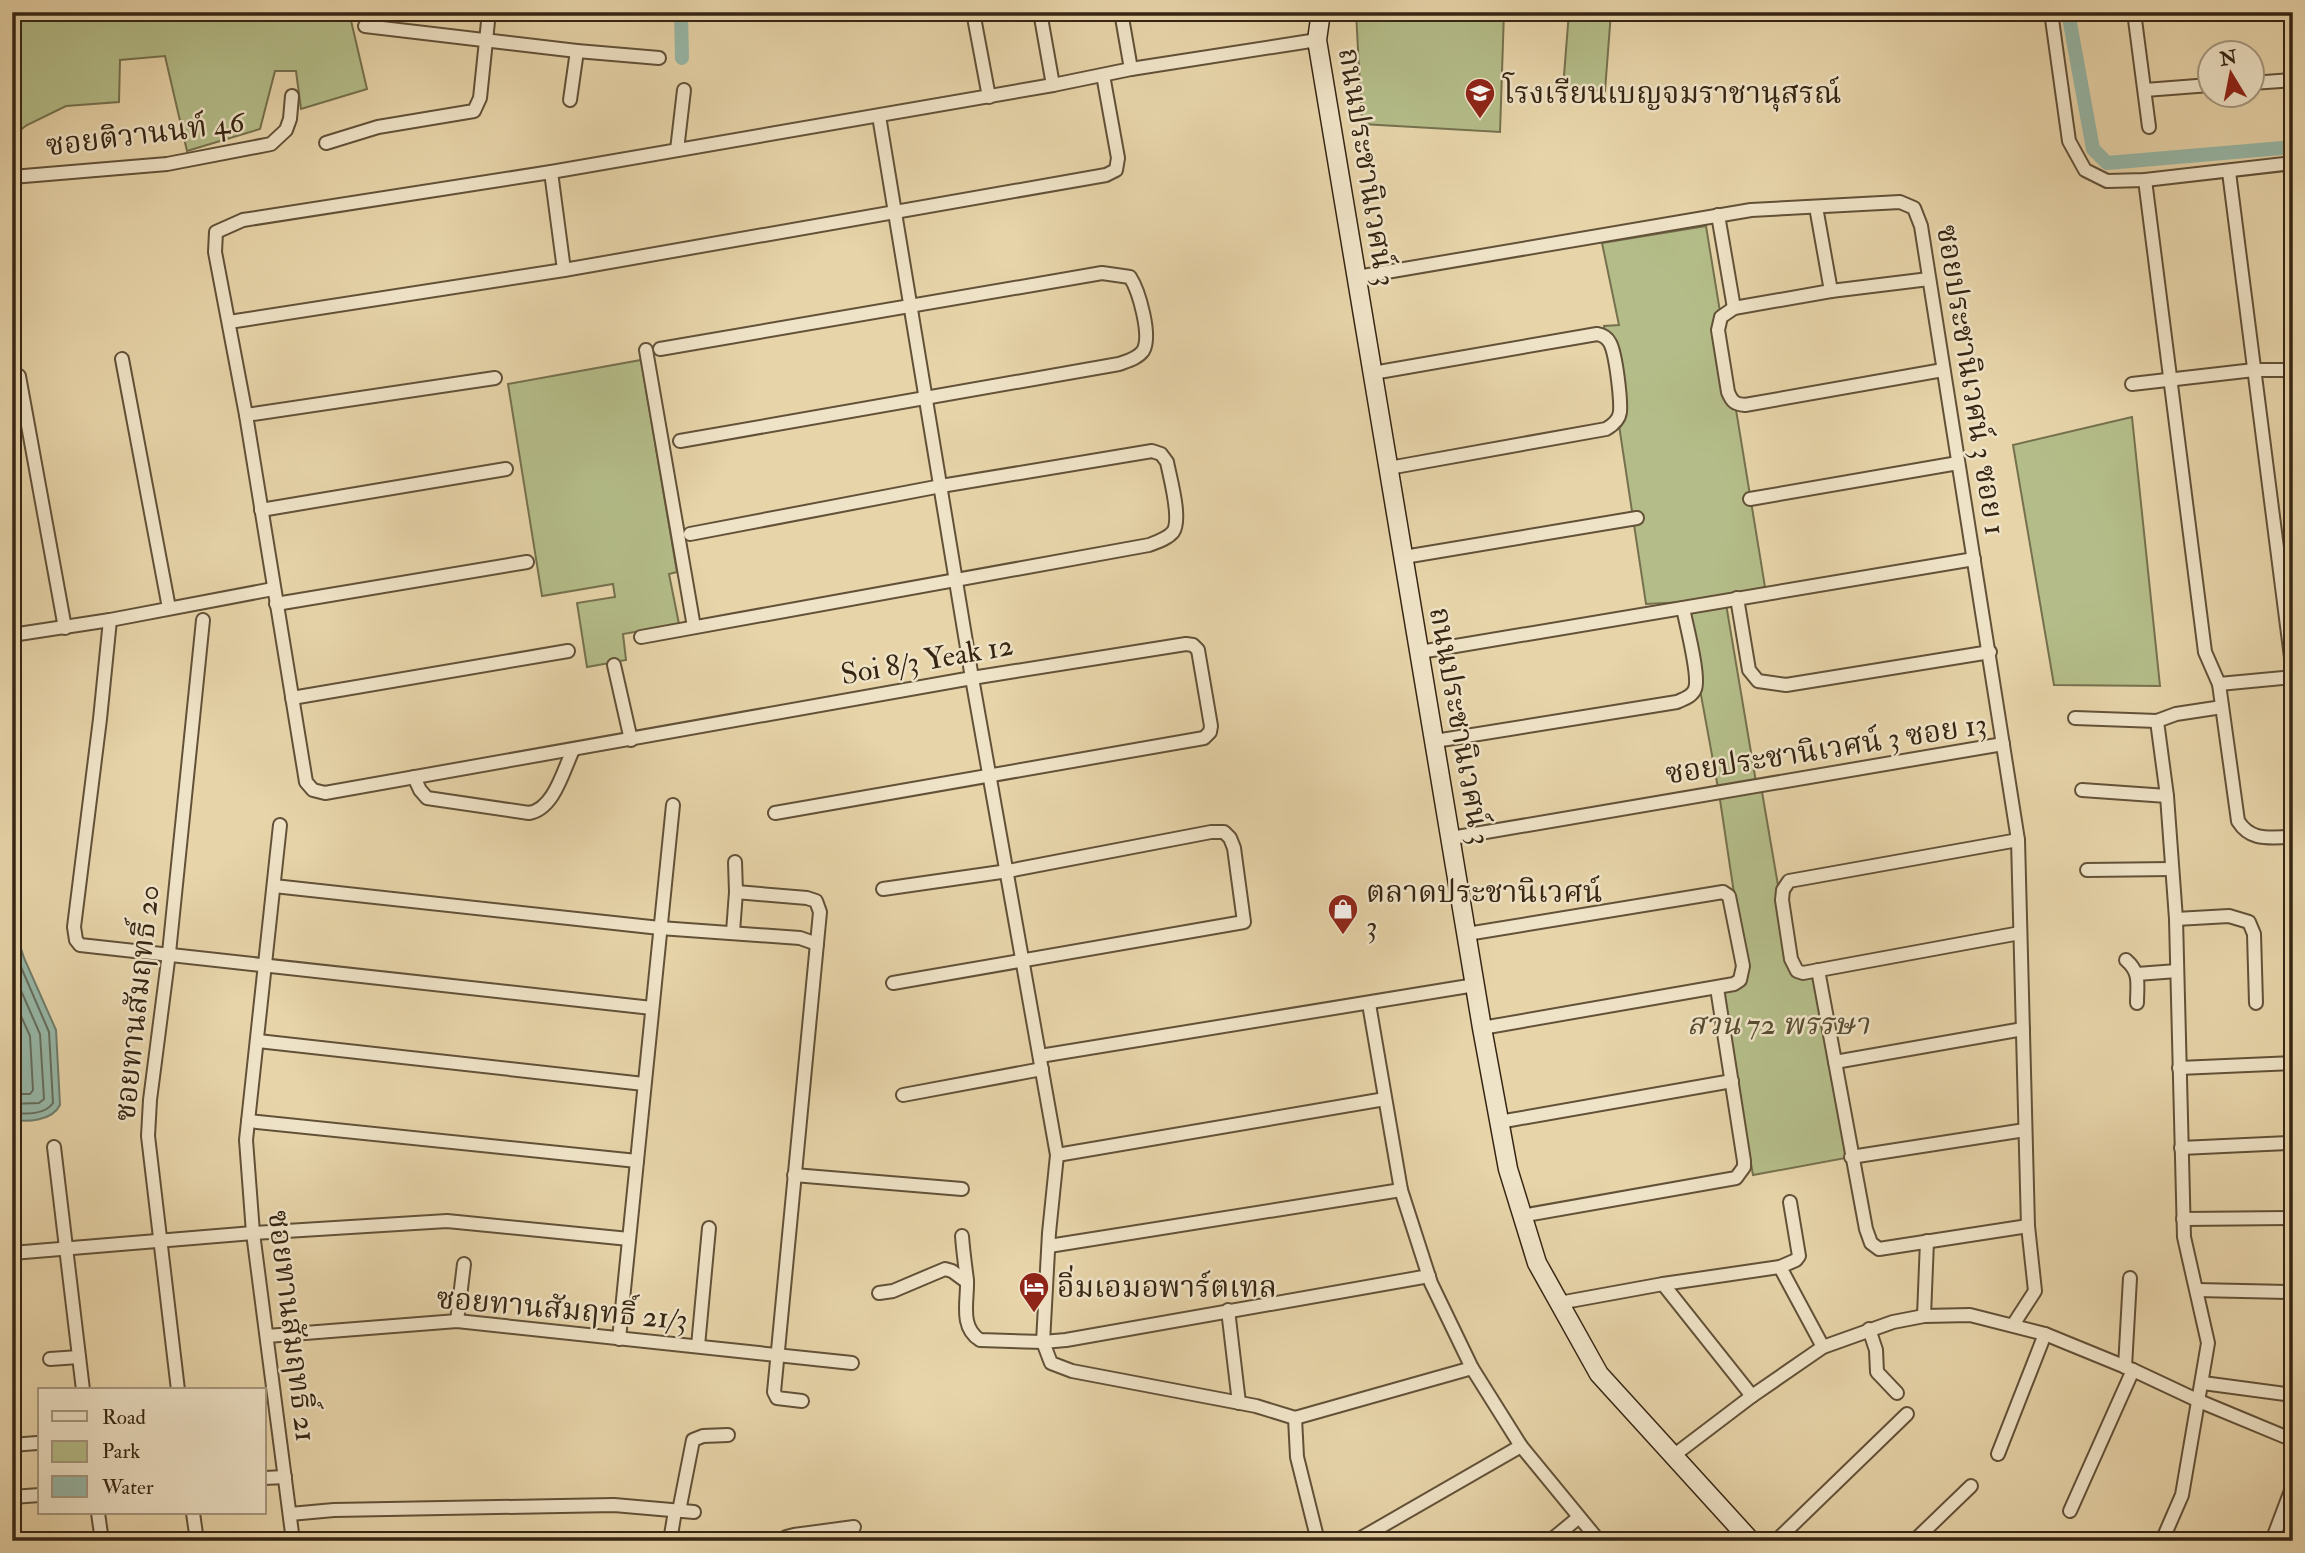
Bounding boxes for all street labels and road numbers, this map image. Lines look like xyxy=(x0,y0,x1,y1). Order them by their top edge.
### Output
street label: ถนนประชานิเวศน์ 3 xyxy=(1330,45,1404,289)
street label: ซอยติวานนท์ 46 xyxy=(44,103,248,165)
street label: ซอยประชานิเวศน์ 3 ซอย 1 xyxy=(1928,222,2014,538)
street label: ถนนประชานิเวศน์ 3 xyxy=(1421,604,1499,848)
street label: Soi 8/3 Yeak 12 xyxy=(838,627,1016,693)
street label: ซอยประชานิเวศน์ 3 ซอย 13 xyxy=(1662,705,1990,793)
street label: ซอยทานสัมฤทธิ์ 20 xyxy=(103,883,168,1123)
street label: ซอยทานสัมฤทธิ์ 21 xyxy=(259,1208,328,1444)
street label: ซอยทานสัมฤทธิ์ 21/3 xyxy=(435,1276,690,1338)

